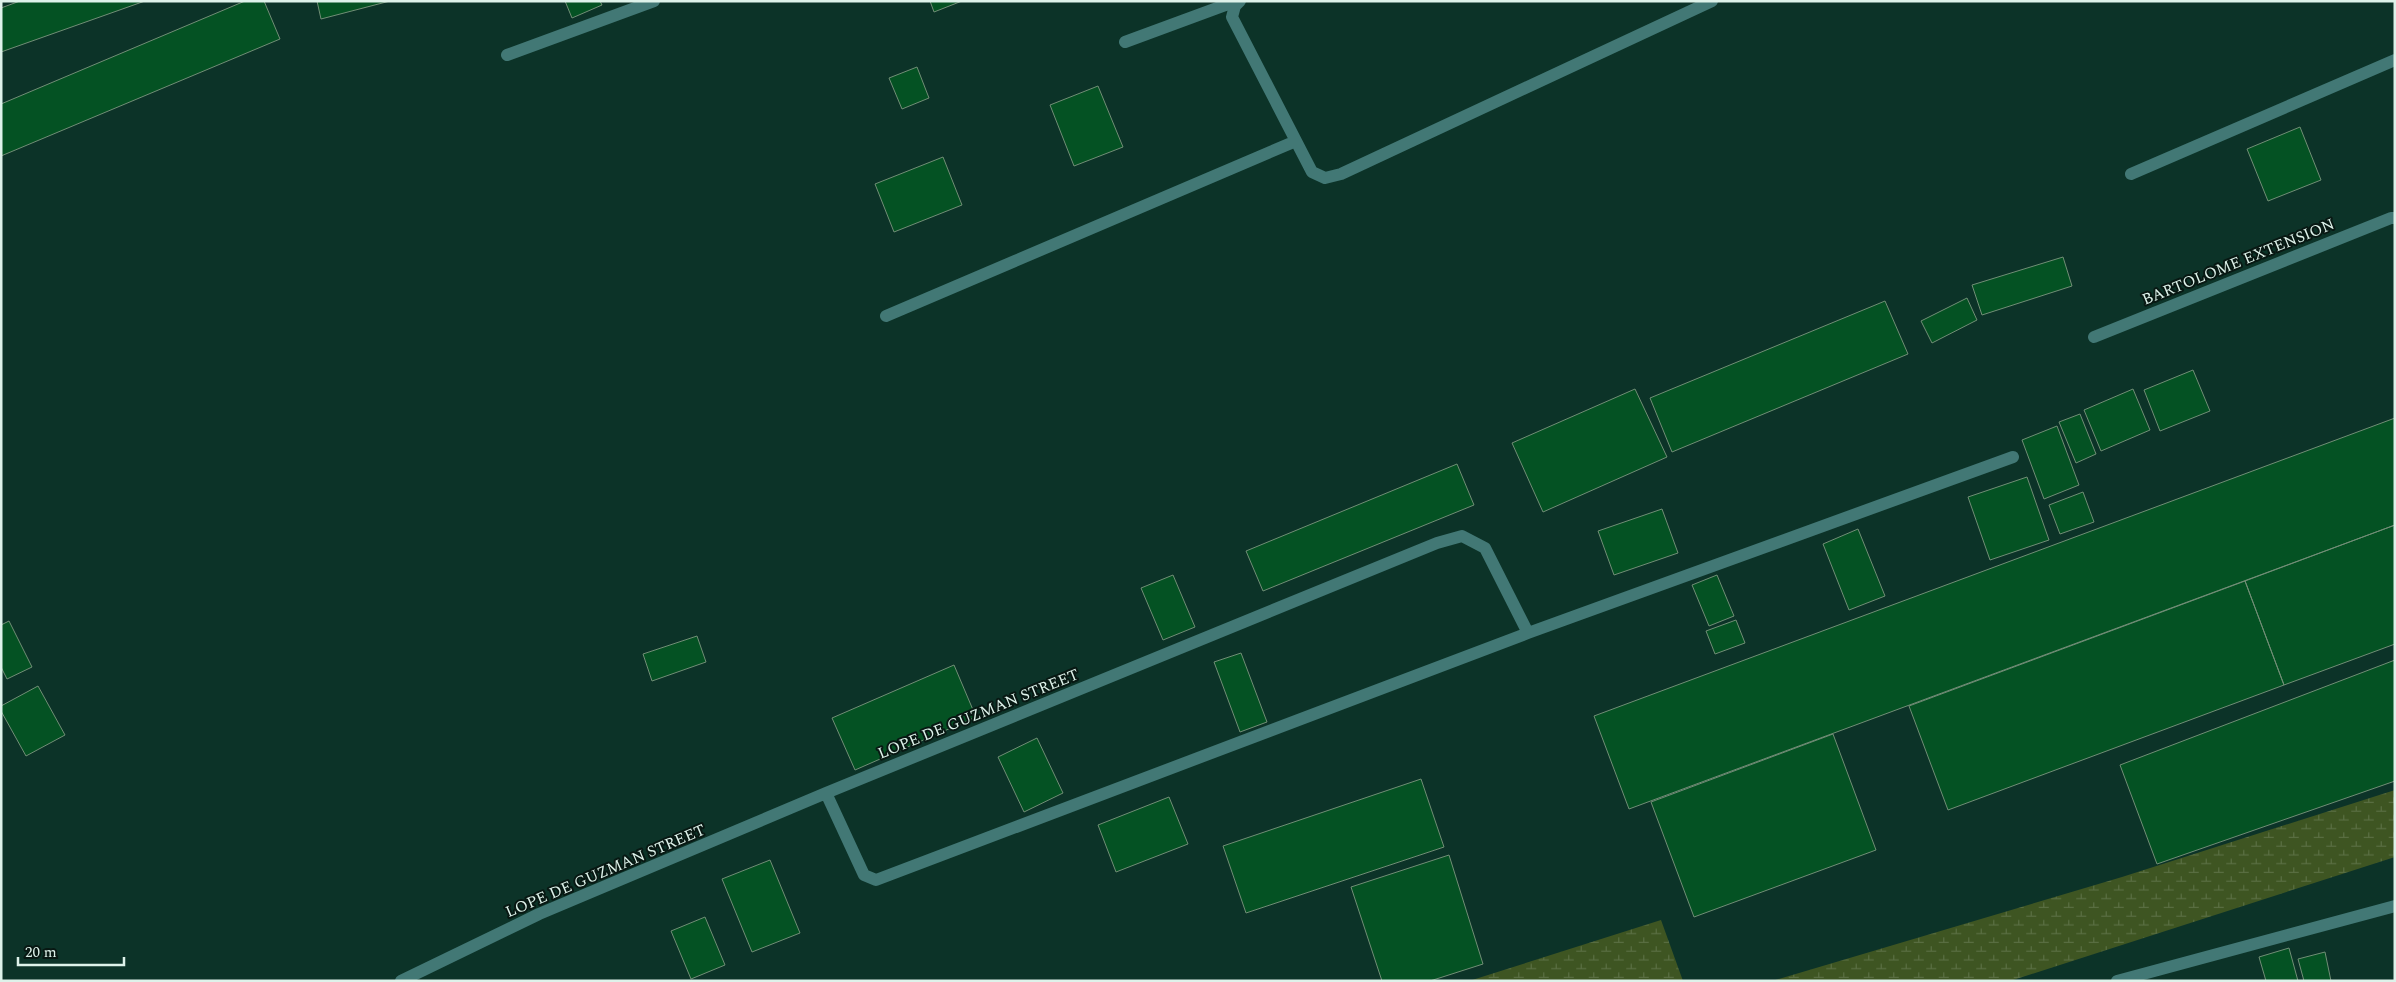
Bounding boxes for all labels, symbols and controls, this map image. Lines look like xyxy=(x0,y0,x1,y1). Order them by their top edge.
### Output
street label: BARTOLOME EXTENSION xyxy=(2138,212,2338,312)
street label: LOPE DE GUZMAN STREET xyxy=(874,662,1083,765)
street label: LOPE DE GUZMAN STREET xyxy=(502,818,709,924)
scale bar xyxy=(18,934,124,966)
text: 20 m xyxy=(25,941,57,964)

